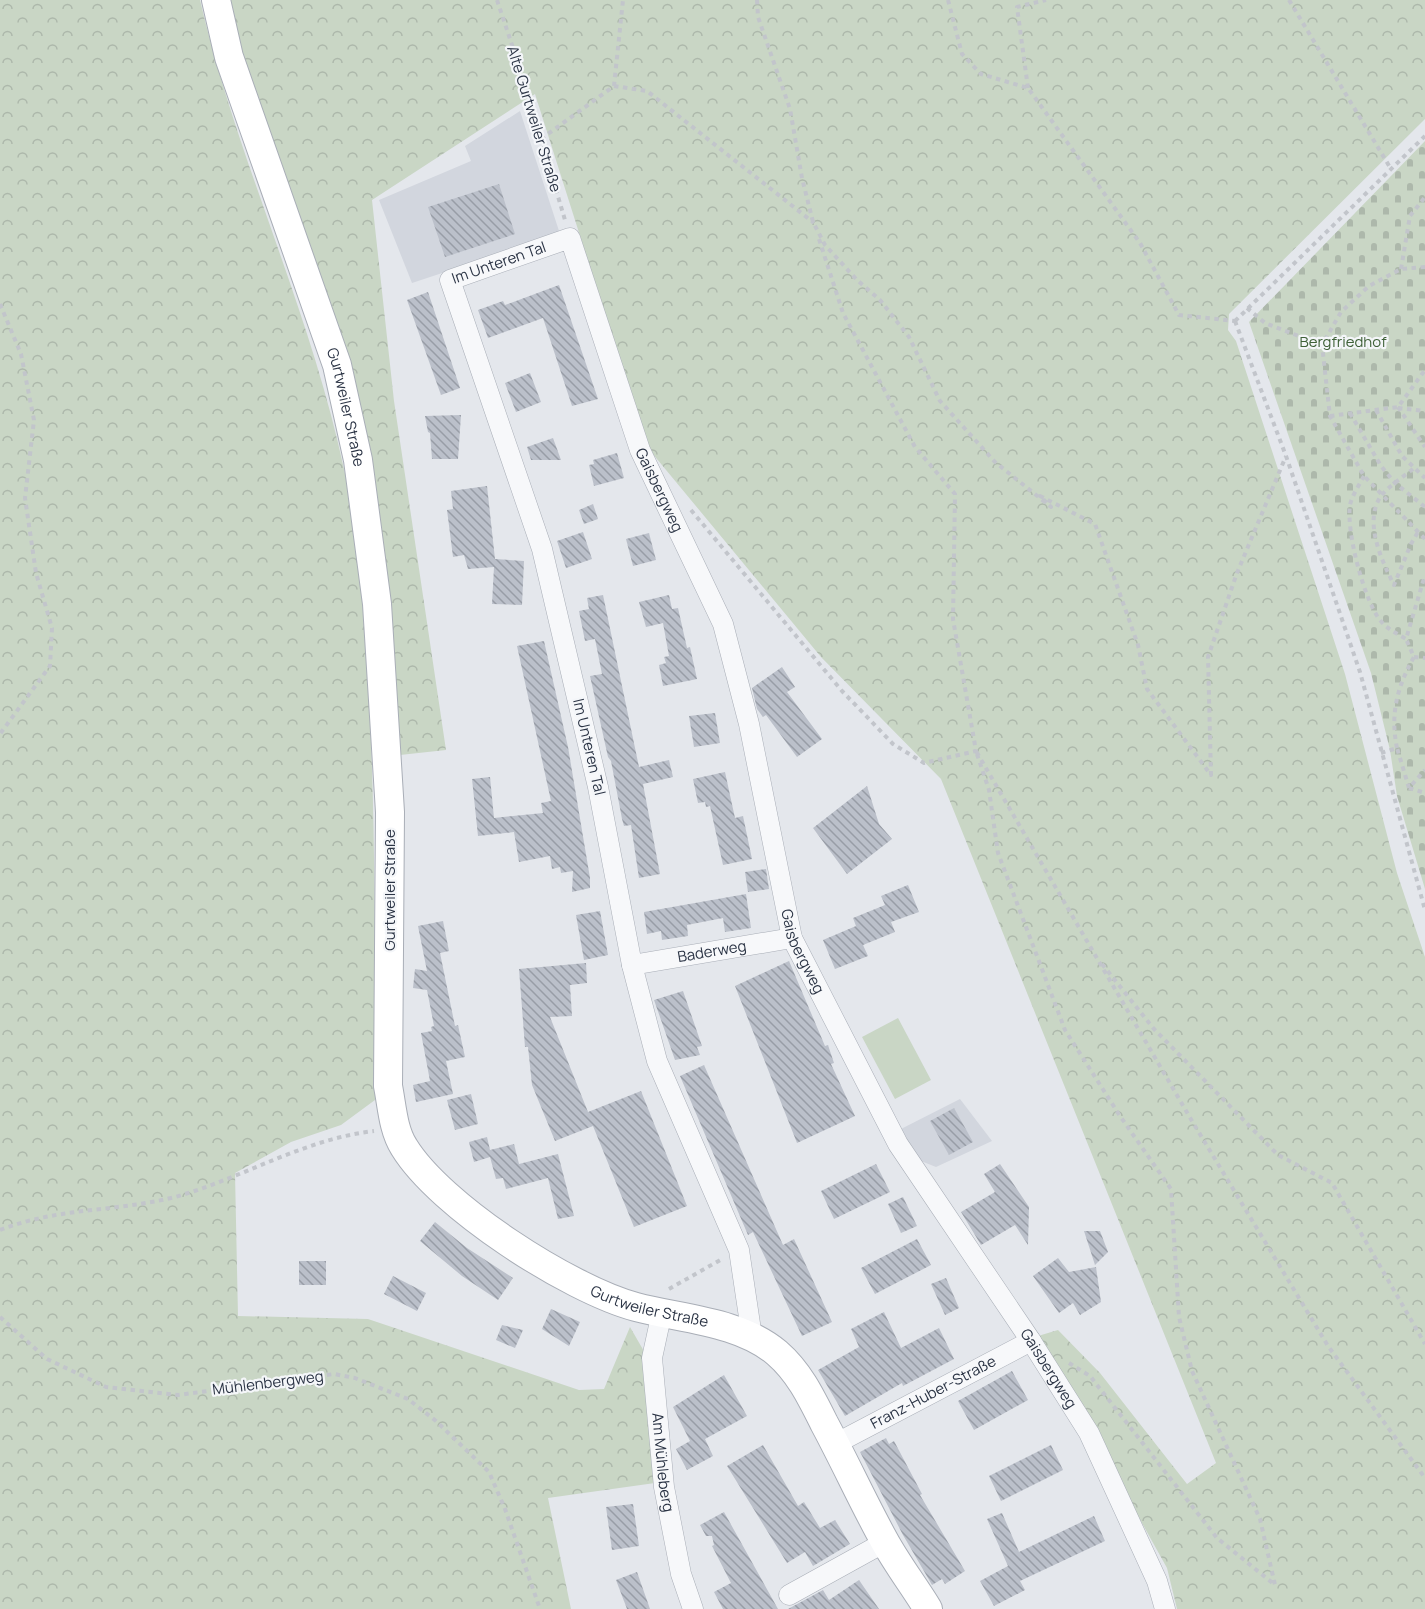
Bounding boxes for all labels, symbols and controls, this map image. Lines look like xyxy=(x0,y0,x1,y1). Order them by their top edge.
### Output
street label: Alte Gurtweiler Straße xyxy=(502,43,567,195)
street label: Im Unteren Tal xyxy=(449,236,549,289)
park label: Bergfriedhof xyxy=(1300,331,1387,352)
street label: Gurtweiler Straße xyxy=(322,345,370,468)
street label: Gaisbergweg xyxy=(631,444,689,535)
street label: Im Unteren Tal xyxy=(568,696,611,797)
street label: Gurtweiler Straße xyxy=(379,829,400,951)
street label: Gaisbergweg xyxy=(776,907,830,997)
street label: Baderweg xyxy=(676,935,748,967)
street label: Gurtweiler Straße xyxy=(587,1280,711,1332)
street label: Gaisbergweg xyxy=(1016,1324,1082,1412)
street label: Franz-Huber-Straße xyxy=(866,1350,1000,1434)
street label: Mühlenbergweg xyxy=(211,1365,325,1400)
street label: Am Mühleberg xyxy=(647,1412,680,1514)

